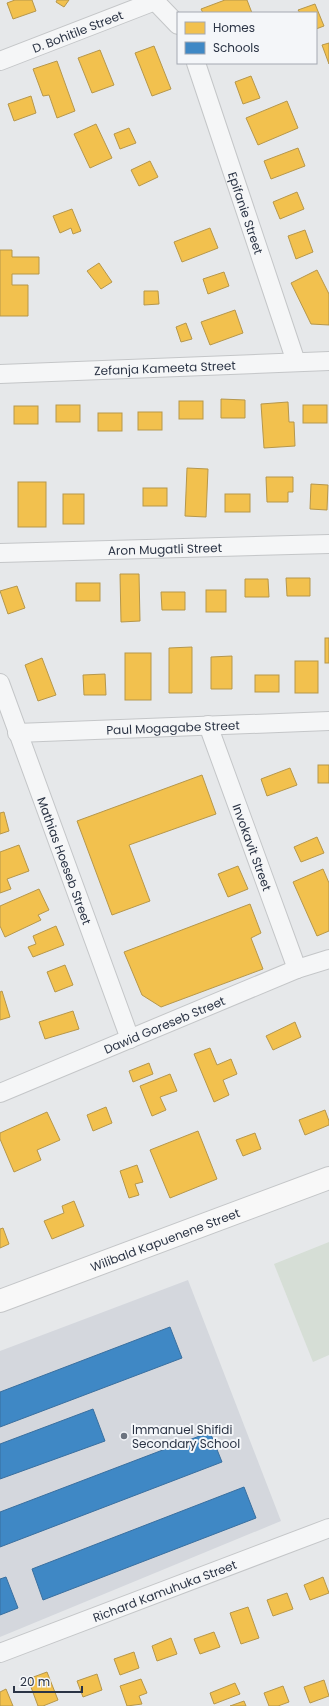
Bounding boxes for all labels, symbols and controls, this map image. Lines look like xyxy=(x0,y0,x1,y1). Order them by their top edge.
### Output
street label: D. Bohitile Street xyxy=(30,6,125,56)
legend xyxy=(177,12,317,64)
text: Homes xyxy=(213,19,255,36)
text: Schools xyxy=(213,39,260,56)
street label: Epifanie Street xyxy=(224,169,268,256)
street label: Zefanja Kameeta Street xyxy=(94,356,236,379)
street label: Aron Mugatli Street xyxy=(108,538,222,559)
street label: Paul Mogagabe Street xyxy=(106,716,240,738)
street label: Mathias Hoeseb Street xyxy=(34,794,96,927)
street label: Invokavit Street xyxy=(229,801,276,893)
street label: Dawid Goreseb Street xyxy=(101,992,228,1057)
street label: Wilibald Kapuenene Street xyxy=(88,1204,242,1275)
place label: Immanuel Shifidi Secondary School xyxy=(132,1421,240,1452)
marker: Immanuel Shifidi Secondary School xyxy=(119,1431,129,1441)
street label: Richard Kamuhuka Street xyxy=(90,1555,239,1626)
scale bar xyxy=(14,1668,82,1694)
text: 20 m xyxy=(20,1673,50,1690)

